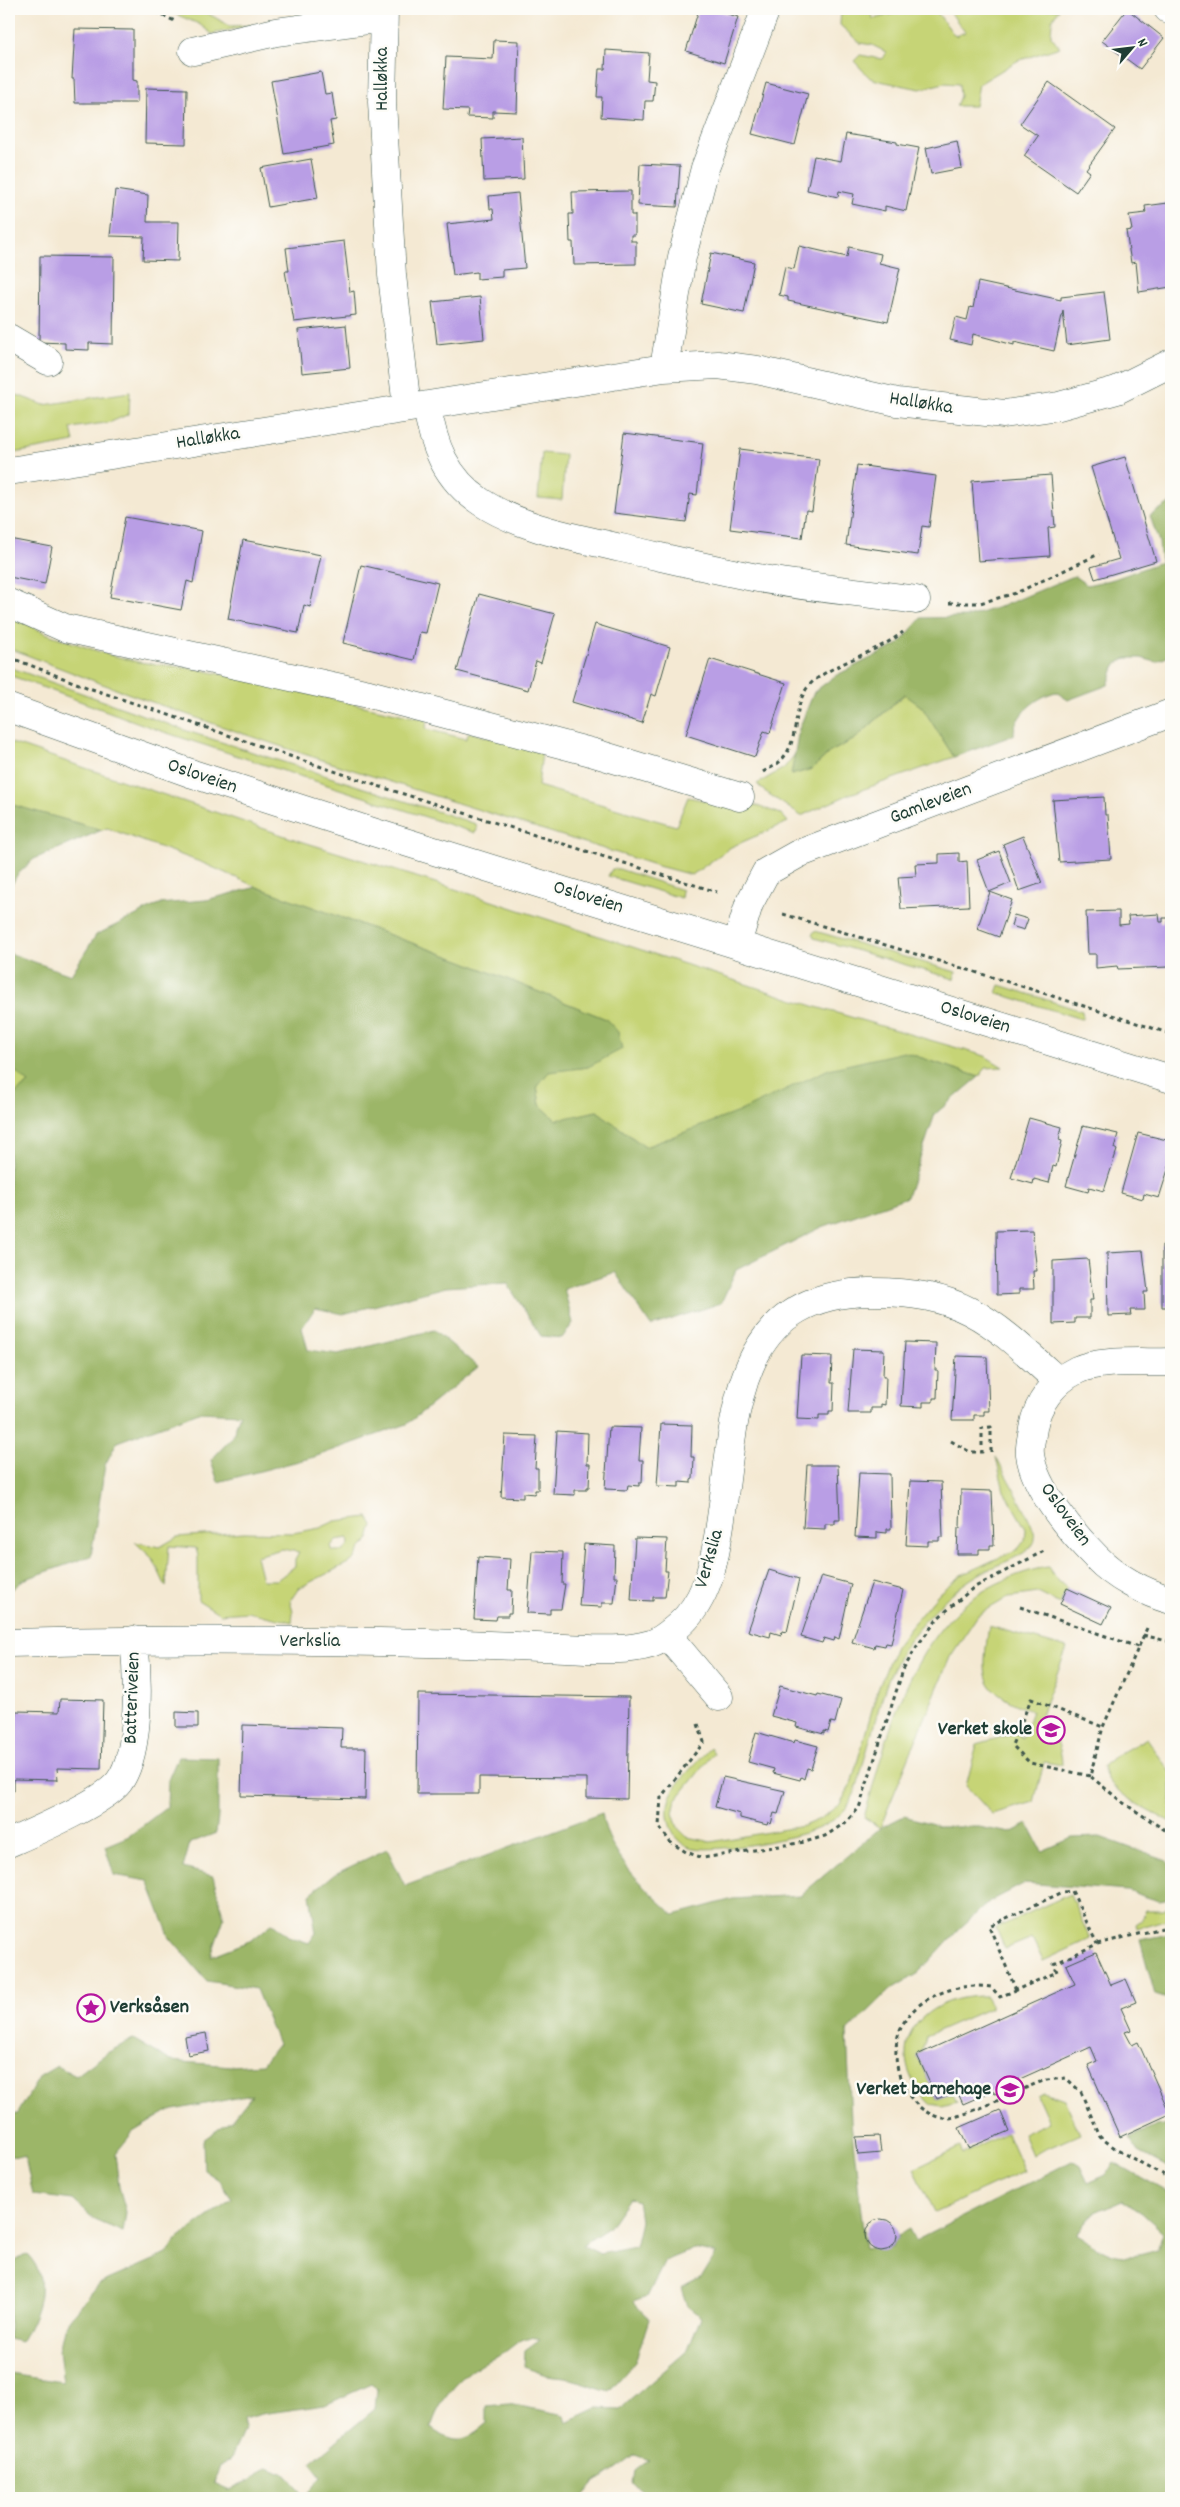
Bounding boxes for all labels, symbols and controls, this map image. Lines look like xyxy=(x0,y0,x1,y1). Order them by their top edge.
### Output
north arrow xyxy=(1108,22,1158,72)
text: N xyxy=(1131,35,1152,51)
street label: Halløkka xyxy=(369,46,397,111)
street label: Halløkka xyxy=(887,385,955,423)
street label: Halløkka xyxy=(174,420,242,458)
street label: Osloveien xyxy=(163,752,241,802)
street label: Gamleveien xyxy=(886,776,976,832)
street label: Osloveien xyxy=(549,874,627,922)
street label: Osloveien xyxy=(936,994,1014,1042)
street label: Osloveien xyxy=(1032,1477,1098,1553)
street label: Verkslia xyxy=(688,1526,732,1592)
street label: Verkslia xyxy=(280,1628,341,1656)
street label: Batteriveien xyxy=(117,1651,149,1745)
school or university icon: Verket skole xyxy=(1036,1715,1066,1745)
place label: Verket skole xyxy=(938,1716,1032,1744)
place icon: Verksåsen xyxy=(76,1993,106,2023)
place label: Verksåsen xyxy=(110,1994,189,2022)
school or university icon: Verket barnehage xyxy=(995,2075,1025,2105)
place label: Verket barnehage xyxy=(857,2076,991,2104)

